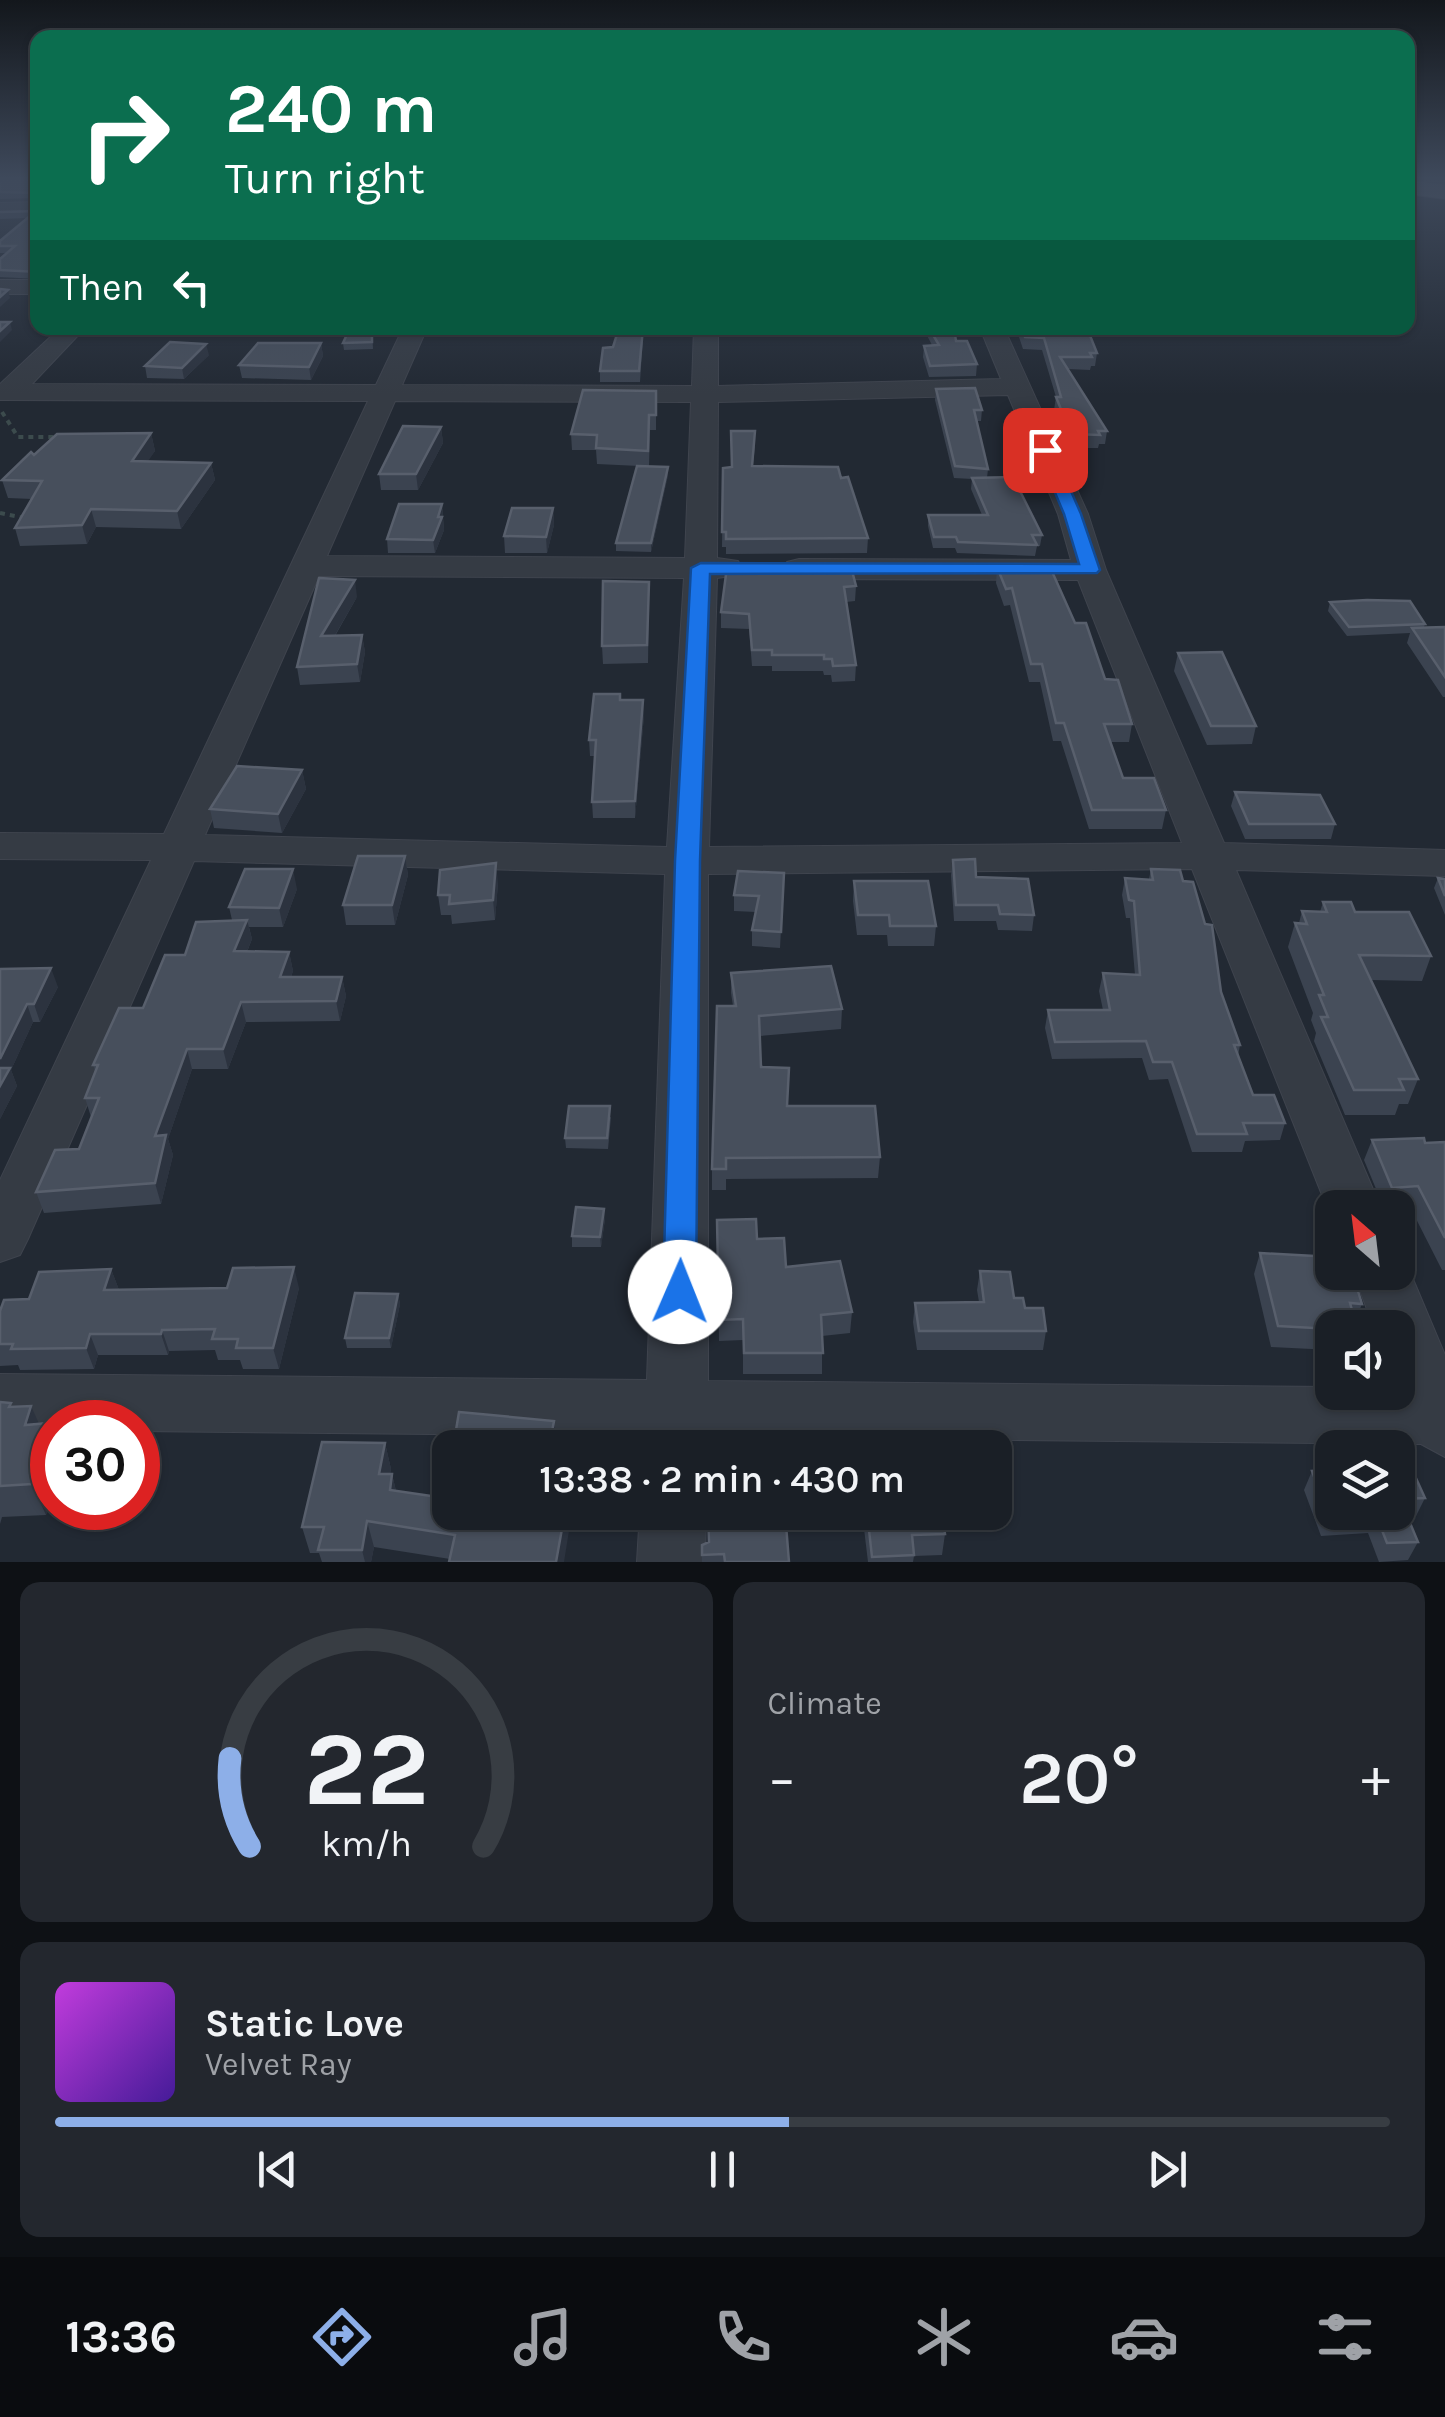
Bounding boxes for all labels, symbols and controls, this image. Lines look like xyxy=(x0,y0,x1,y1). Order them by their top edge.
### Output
text: 240 m xyxy=(225,68,437,150)
icon: right xyxy=(60,70,190,200)
text: Turn right xyxy=(225,152,425,204)
icon: left xyxy=(164,260,219,315)
text: Then xyxy=(60,265,144,310)
pin xyxy=(1003,408,1088,493)
icon: arrive xyxy=(1018,423,1073,478)
north arrow xyxy=(1315,1190,1415,1290)
map controls xyxy=(1315,1190,1415,1530)
position arrow xyxy=(628,1240,732,1344)
button: sound xyxy=(1315,1310,1415,1410)
speed limit sign: 30 xyxy=(30,1400,160,1530)
button: layers xyxy=(1315,1430,1415,1530)
text: 13:38 · 2 min · 430 m xyxy=(539,1457,905,1502)
text: Climate xyxy=(768,1685,882,1722)
text: 22 xyxy=(303,1709,429,1830)
text: 20° xyxy=(1019,1734,1139,1822)
text: − xyxy=(768,1746,796,1810)
text: + xyxy=(1361,1746,1390,1810)
text: km/h xyxy=(321,1823,412,1865)
text: Static Love xyxy=(205,2001,404,2046)
text: Velvet Ray xyxy=(205,2046,352,2083)
icon: previous xyxy=(250,2142,305,2197)
icon: pause xyxy=(695,2142,750,2197)
icon: next xyxy=(1140,2142,1195,2197)
icon: directions xyxy=(307,2302,377,2372)
icon: music xyxy=(508,2302,578,2372)
icon: phone xyxy=(708,2302,778,2372)
icon: climate xyxy=(909,2302,979,2372)
icon: car xyxy=(1109,2302,1179,2372)
icon: filters xyxy=(1310,2302,1380,2372)
text: 13:36 xyxy=(65,2311,177,2363)

